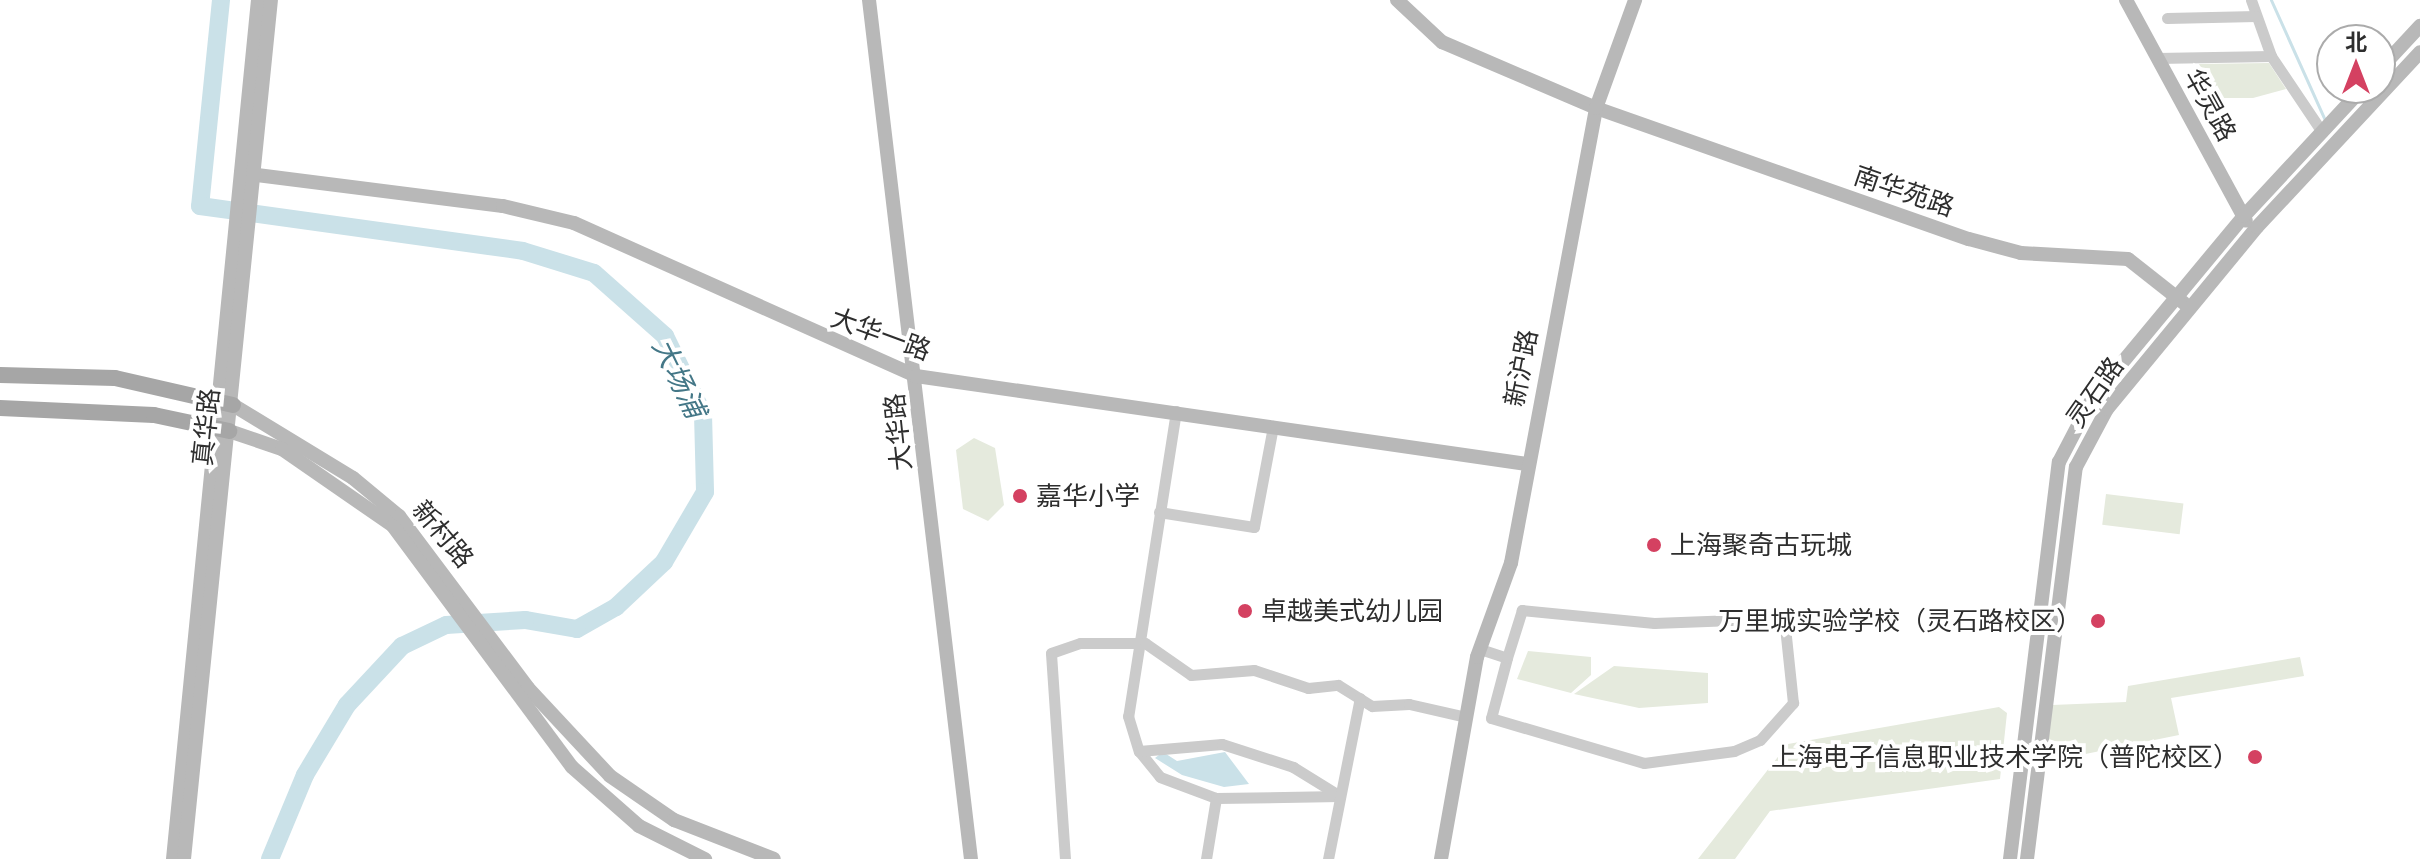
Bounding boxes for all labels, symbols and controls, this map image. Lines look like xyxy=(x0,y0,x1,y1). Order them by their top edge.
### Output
north arrow xyxy=(2316,24,2396,104)
text: 北 xyxy=(2345,27,2367,57)
street label: 华灵路 xyxy=(2177,63,2243,147)
street label: 南华苑路 xyxy=(1850,159,1958,223)
street label: 大华一路 xyxy=(827,302,935,366)
street label: 新沪路 xyxy=(1498,327,1544,409)
water label: 大场浦 xyxy=(645,333,713,423)
street label: 灵石路 xyxy=(2060,351,2130,433)
street label: 真华路 xyxy=(186,387,226,467)
street label: 大华路 xyxy=(878,392,918,472)
place label: 嘉华小学 xyxy=(1036,480,1140,512)
marker: 嘉华小学 xyxy=(1011,487,1029,505)
street label: 新村路 xyxy=(406,494,480,574)
place label: 上海聚奇古玩城 xyxy=(1670,529,1852,561)
marker: 上海聚奇古玩城 xyxy=(1645,536,1663,554)
place label: 卓越美式幼儿园 xyxy=(1261,595,1443,627)
marker: 卓越美式幼儿园 xyxy=(1236,602,1254,620)
place label: 万里城实验学校（灵石路校区） xyxy=(1718,605,2082,637)
marker: 万里城实验学校（灵石路校区） xyxy=(2089,612,2107,630)
place label: 上海电子信息职业技术学院（普陀校区） xyxy=(1771,741,2239,773)
marker: 上海电子信息职业技术学院（普陀校区） xyxy=(2246,748,2264,766)

